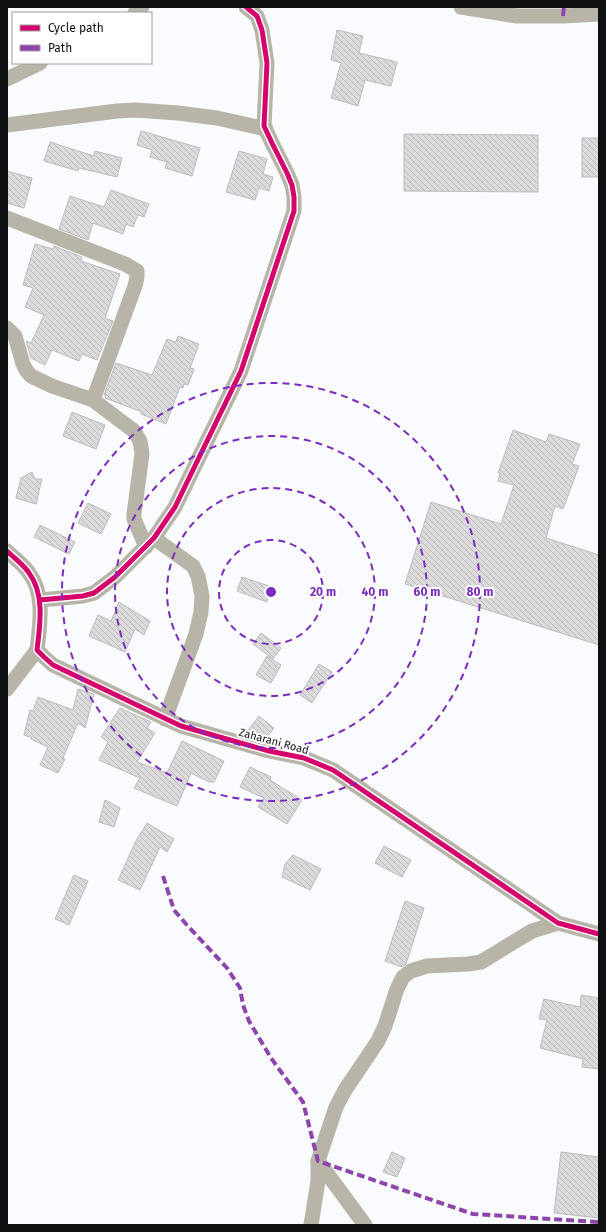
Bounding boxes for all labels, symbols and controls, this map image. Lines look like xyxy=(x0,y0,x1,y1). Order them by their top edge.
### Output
legend xyxy=(12,12,152,64)
text: Cycle path xyxy=(48,21,104,35)
text: Path xyxy=(48,41,72,55)
centre of rings xyxy=(264,585,278,599)
text: 20 m xyxy=(310,585,336,599)
text: 40 m xyxy=(362,585,388,599)
text: 60 m xyxy=(414,585,440,599)
text: 80 m xyxy=(467,585,493,599)
street label: Zaharani Road xyxy=(238,726,310,757)

